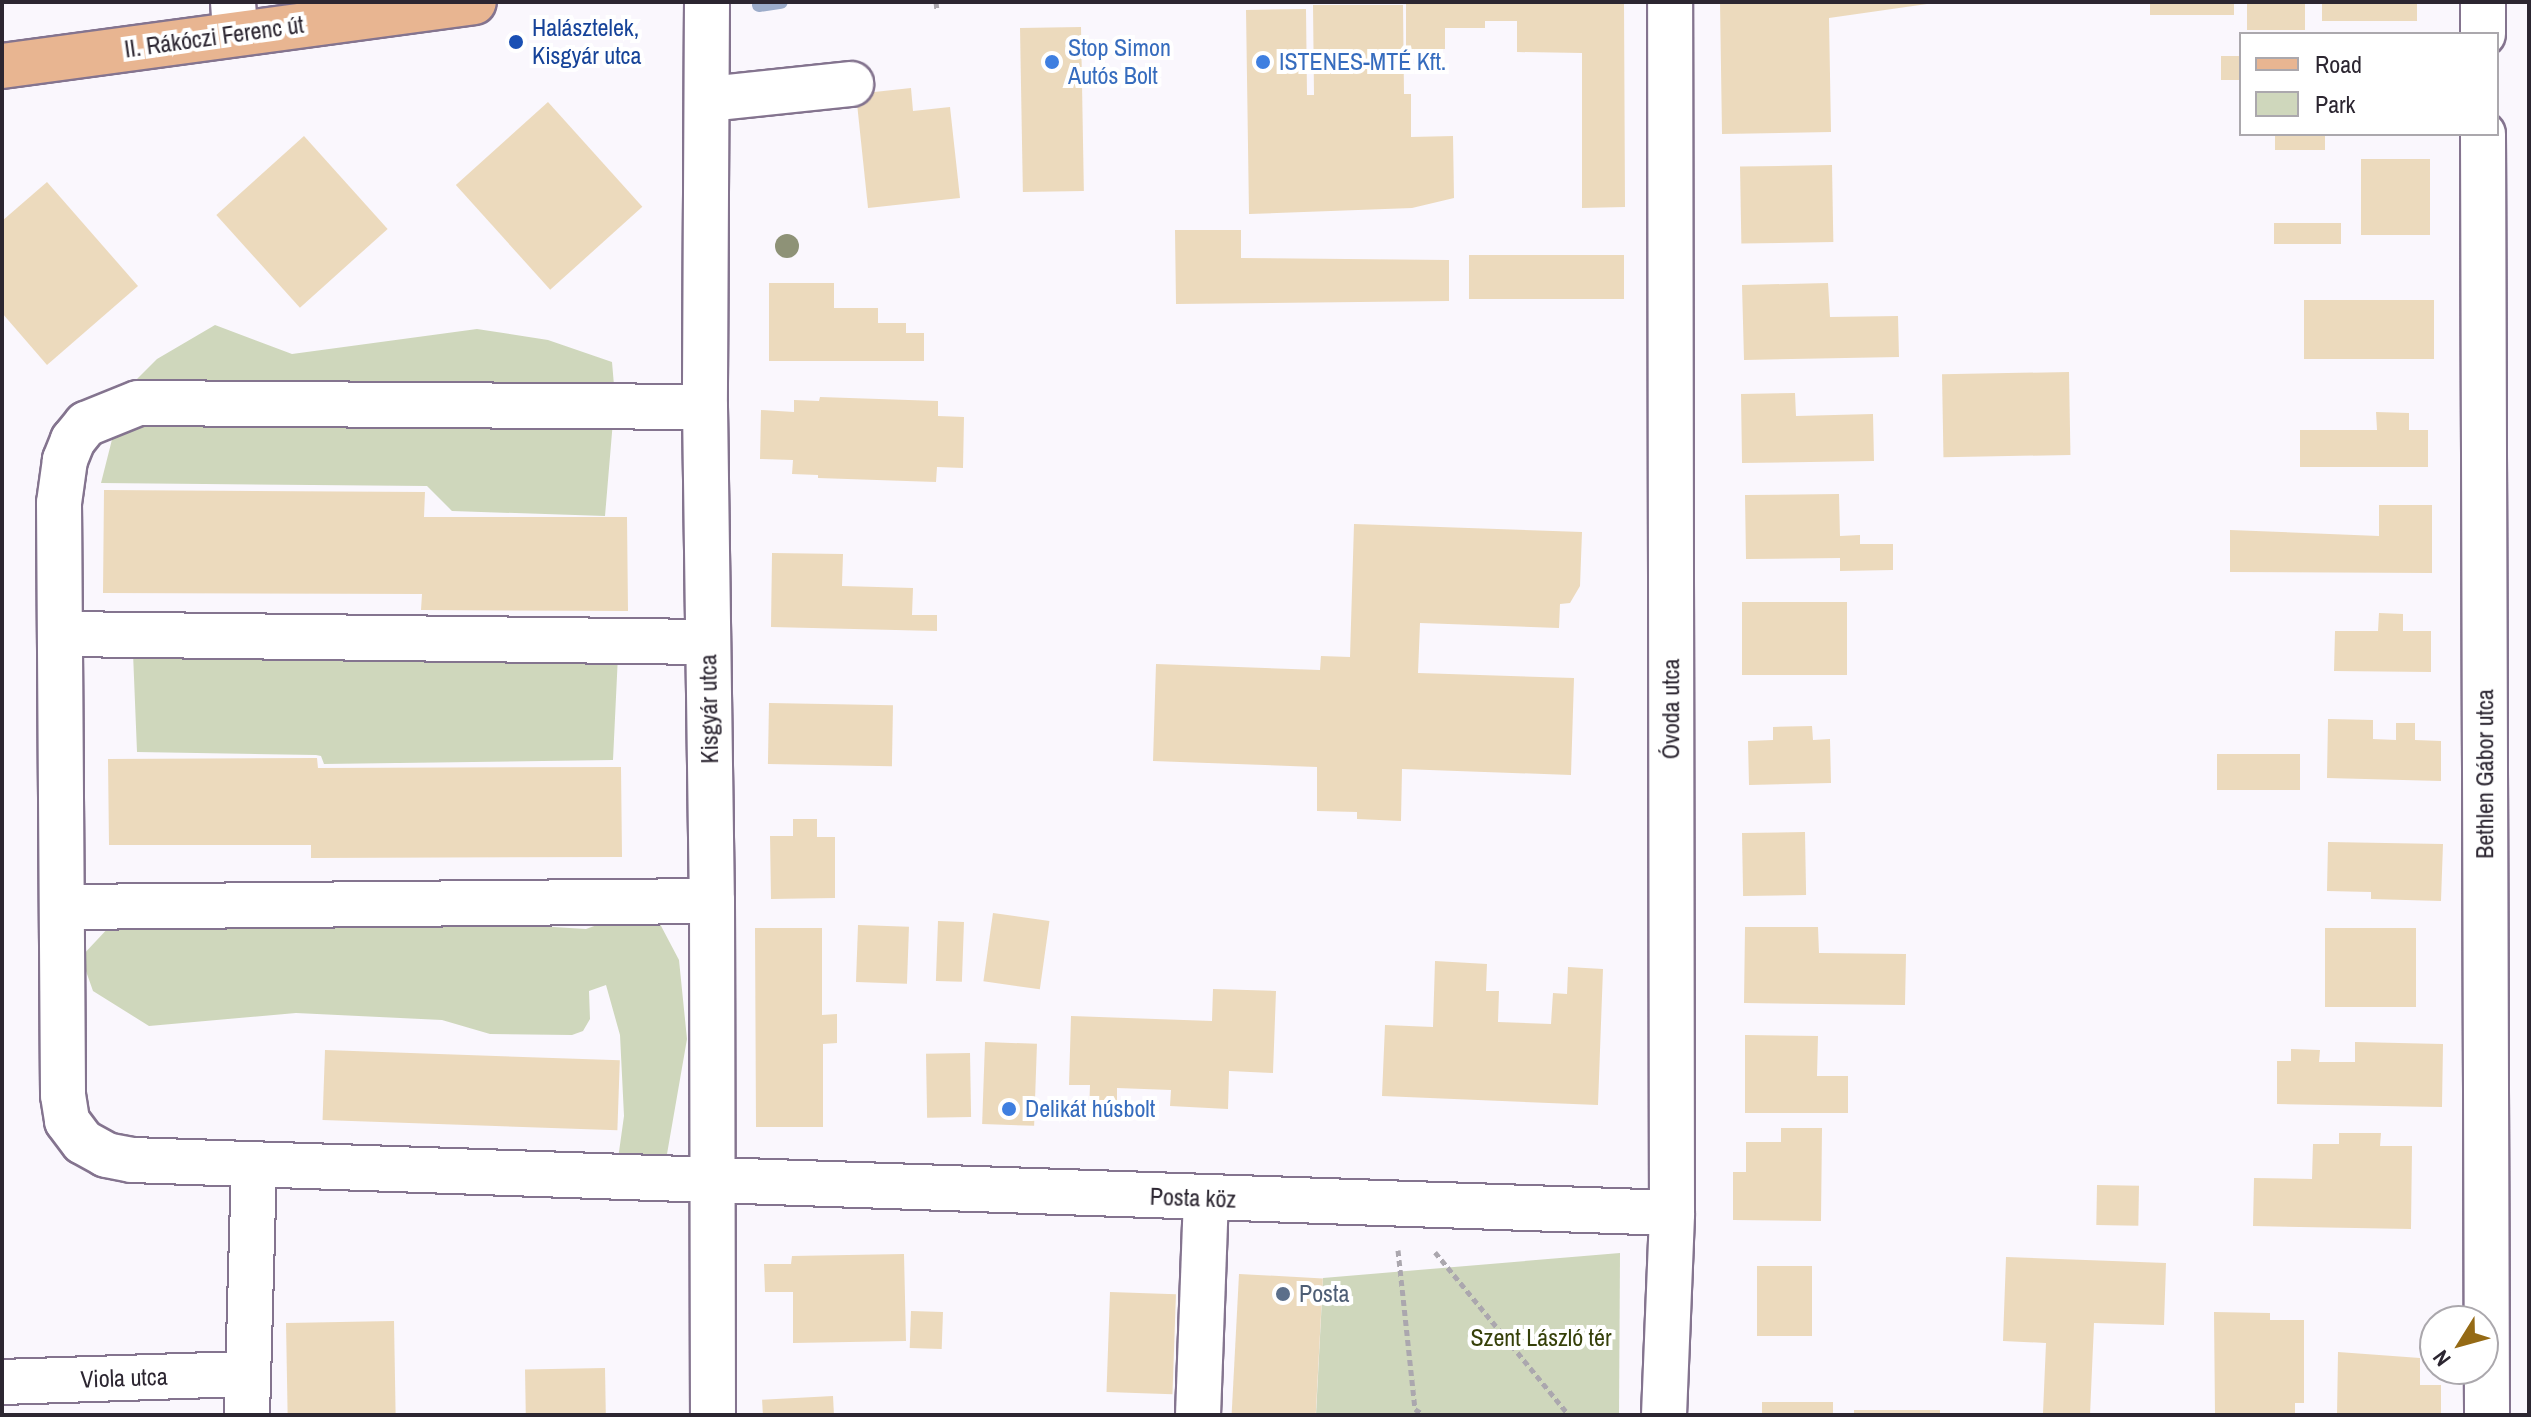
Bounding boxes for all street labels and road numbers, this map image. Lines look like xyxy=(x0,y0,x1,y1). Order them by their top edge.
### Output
street label: II. Rákóczi Ferenc út xyxy=(123,10,305,64)
street label: Kisgyár utca xyxy=(694,654,724,764)
street label: Óvoda utca xyxy=(1657,659,1685,759)
street label: Bethlen Gábor utca xyxy=(2471,689,2499,859)
street label: Posta köz xyxy=(1149,1182,1237,1214)
street label: Viola utca xyxy=(80,1362,168,1394)

